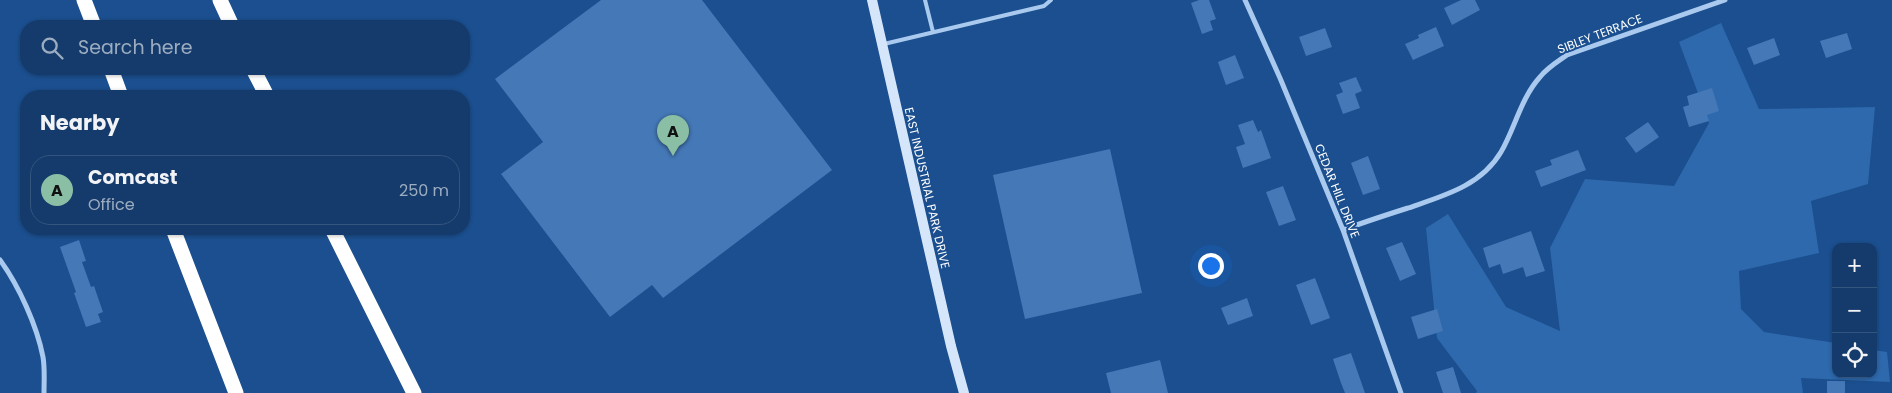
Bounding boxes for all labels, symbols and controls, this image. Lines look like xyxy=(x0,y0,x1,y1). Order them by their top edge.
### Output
street label: SIBLEY TERRACE xyxy=(1555,10,1645,58)
search box xyxy=(20,20,470,75)
icon: search xyxy=(38,34,66,62)
text: Search here xyxy=(78,34,192,61)
street label: EAST INDUSTRIAL PARK DRIVE xyxy=(901,106,954,270)
text: Nearby xyxy=(40,108,120,137)
pin: A xyxy=(657,115,689,156)
street label: CEDAR HILL DRIVE xyxy=(1311,141,1364,241)
text: Comcast xyxy=(88,164,177,191)
text: A xyxy=(51,179,63,202)
text: 250 m xyxy=(399,179,449,202)
text: Office xyxy=(88,193,135,216)
map controls xyxy=(1832,243,1877,378)
button: + xyxy=(1832,243,1877,288)
your location xyxy=(1198,253,1224,279)
button: − xyxy=(1832,288,1877,333)
button: locate xyxy=(1832,333,1877,378)

